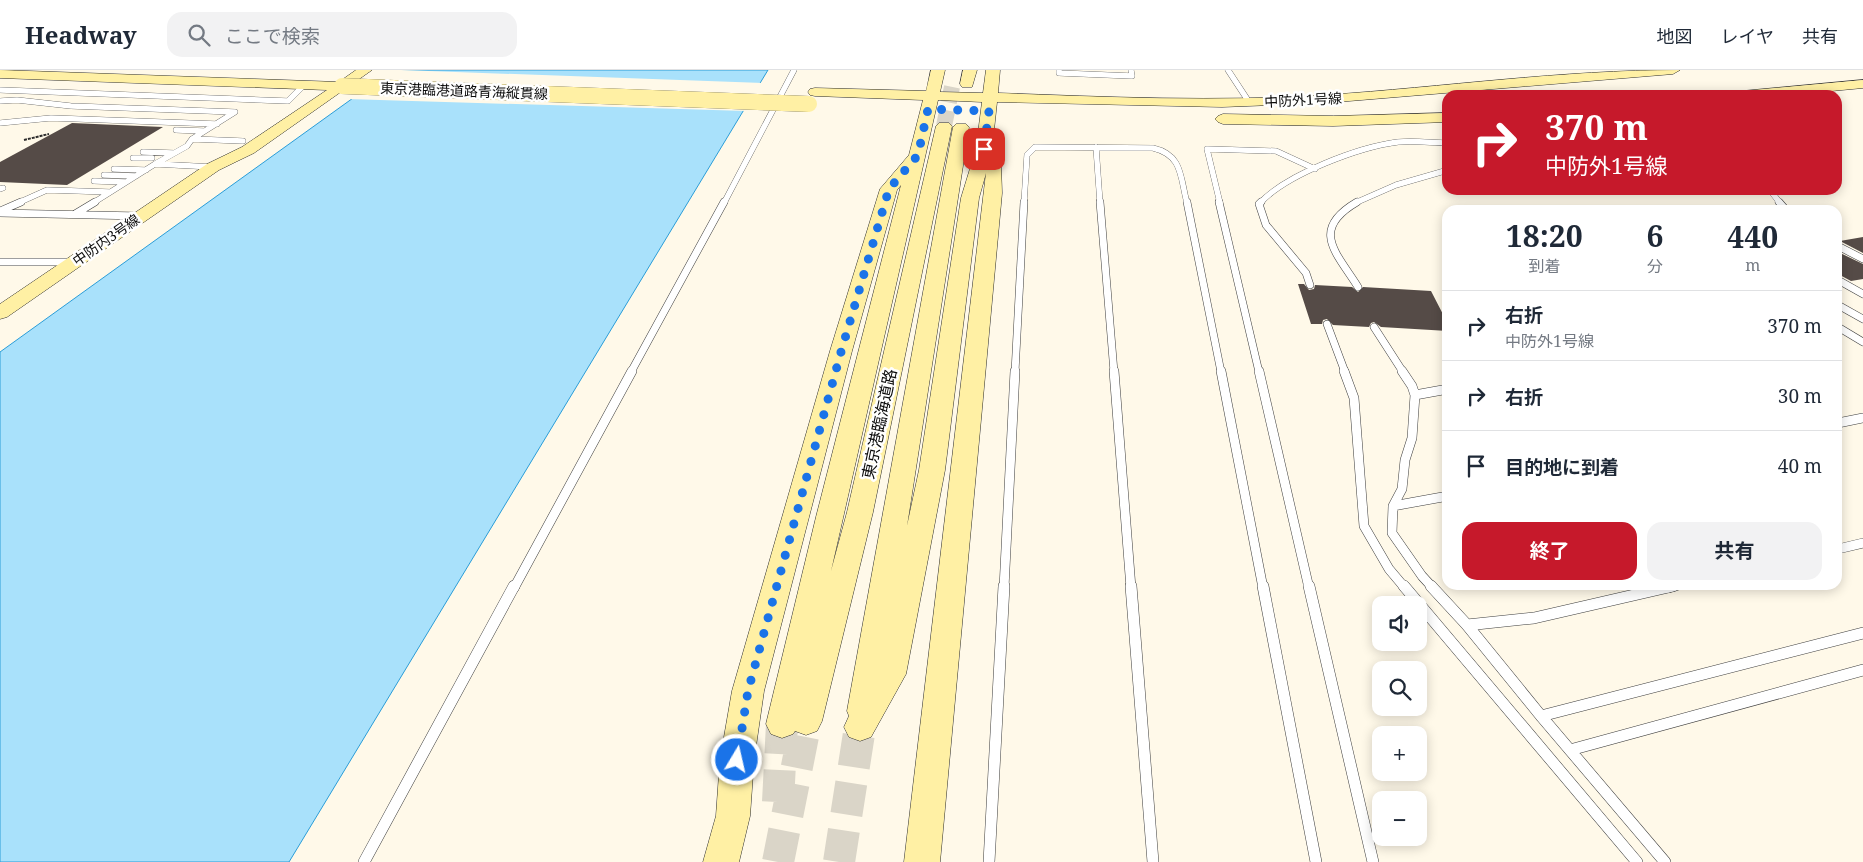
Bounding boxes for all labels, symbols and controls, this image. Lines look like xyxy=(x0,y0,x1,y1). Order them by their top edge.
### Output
search box xyxy=(167,12,517,57)
text: Headway xyxy=(25,18,137,51)
icon: search xyxy=(185,21,213,49)
text: ここで検索 xyxy=(225,23,320,49)
text: 地図 xyxy=(1657,24,1693,48)
text: レイヤ xyxy=(1721,24,1774,48)
text: 共有 xyxy=(1802,24,1838,48)
street label: 東京港臨港道路青海縦貫線 xyxy=(380,78,548,103)
street label: 中防外1号線 xyxy=(1264,88,1342,111)
text: 370 m xyxy=(1545,103,1648,150)
icon: right xyxy=(1462,110,1527,175)
pin xyxy=(963,128,1005,170)
icon: arrive xyxy=(970,135,998,163)
text: 中防外1号線 xyxy=(1545,150,1667,180)
street label: 中防内3号線 xyxy=(68,209,143,270)
text: 18:20 xyxy=(1506,215,1583,256)
text: 6 xyxy=(1647,215,1664,256)
text: 440 xyxy=(1727,216,1778,257)
text: m xyxy=(1745,254,1760,276)
text: 到着 xyxy=(1528,255,1560,277)
text: 分 xyxy=(1647,255,1663,277)
text: 右折 xyxy=(1505,302,1543,328)
icon: right xyxy=(1462,312,1490,340)
text: 370 m xyxy=(1767,313,1822,339)
text: 中防外1号線 xyxy=(1505,330,1594,352)
street label: 東京港臨海道路 xyxy=(857,367,901,481)
icon: right xyxy=(1462,382,1490,410)
text: 30 m xyxy=(1778,383,1822,409)
text: 右折 xyxy=(1505,384,1543,410)
icon: arrive xyxy=(1462,452,1490,480)
text: 40 m xyxy=(1778,453,1822,479)
text: 目的地に到着 xyxy=(1505,454,1619,480)
button: 終了 xyxy=(1462,522,1637,580)
button: 共有 xyxy=(1647,522,1822,580)
map controls xyxy=(1372,596,1427,846)
button: sound xyxy=(1372,596,1427,651)
button: search xyxy=(1372,661,1427,716)
button: + xyxy=(1372,726,1427,781)
position arrow xyxy=(710,733,762,785)
button: − xyxy=(1372,791,1427,846)

